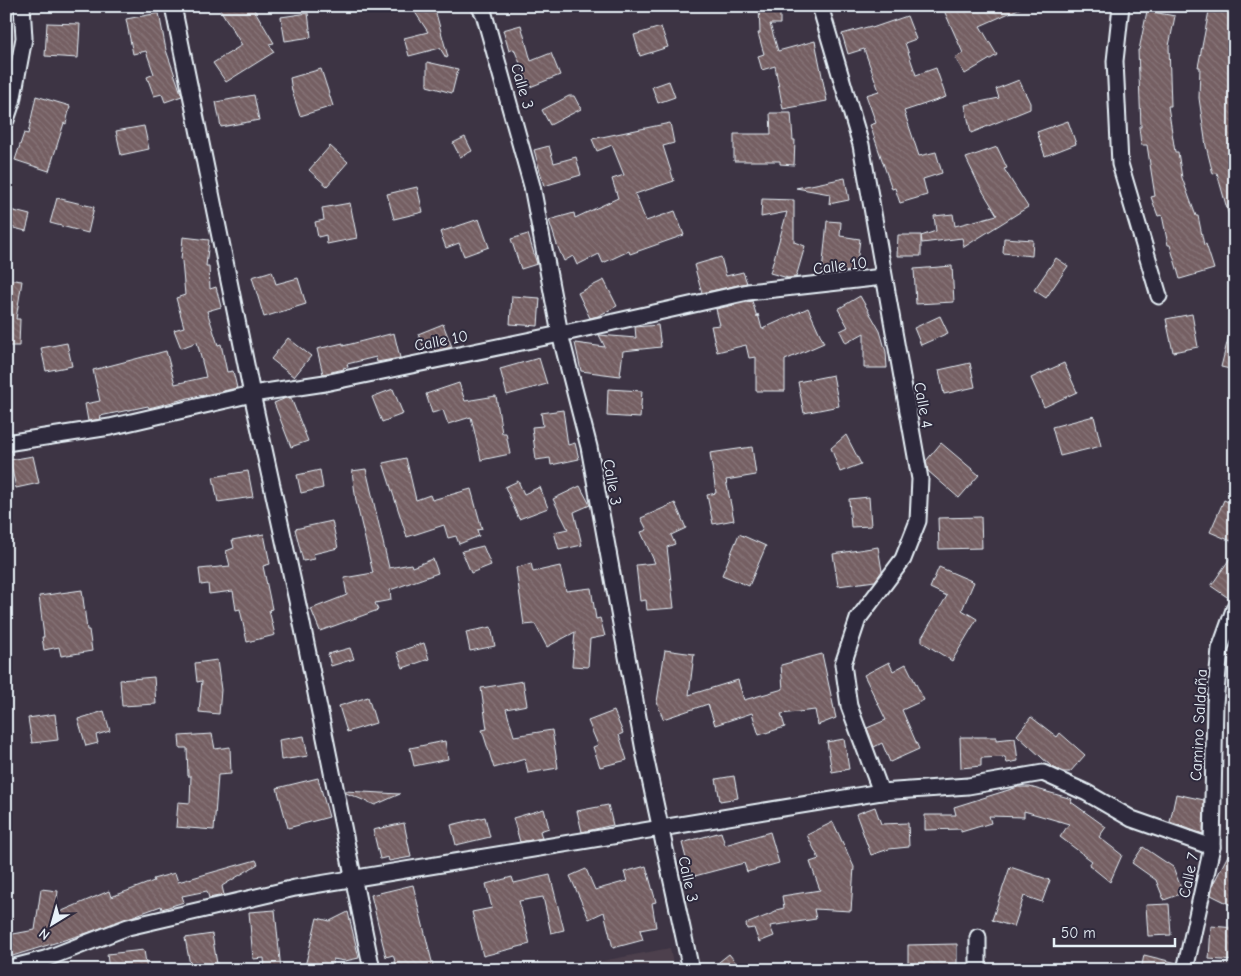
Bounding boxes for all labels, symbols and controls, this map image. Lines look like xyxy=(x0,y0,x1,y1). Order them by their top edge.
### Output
street label: Calle 3 xyxy=(507,61,537,111)
street label: Calle 10 xyxy=(812,254,868,278)
street label: Calle 10 xyxy=(413,327,470,355)
street label: Calle 4 xyxy=(910,381,936,429)
street label: Calle 3 xyxy=(599,458,625,507)
street label: Camino Saldaña xyxy=(1187,669,1211,781)
street label: Calle 7 xyxy=(1175,850,1203,900)
street label: Calle 3 xyxy=(674,855,702,904)
north arrow xyxy=(28,898,78,948)
scale bar xyxy=(1054,916,1175,948)
text: N xyxy=(36,924,53,944)
text: 50 m xyxy=(1061,924,1096,942)

